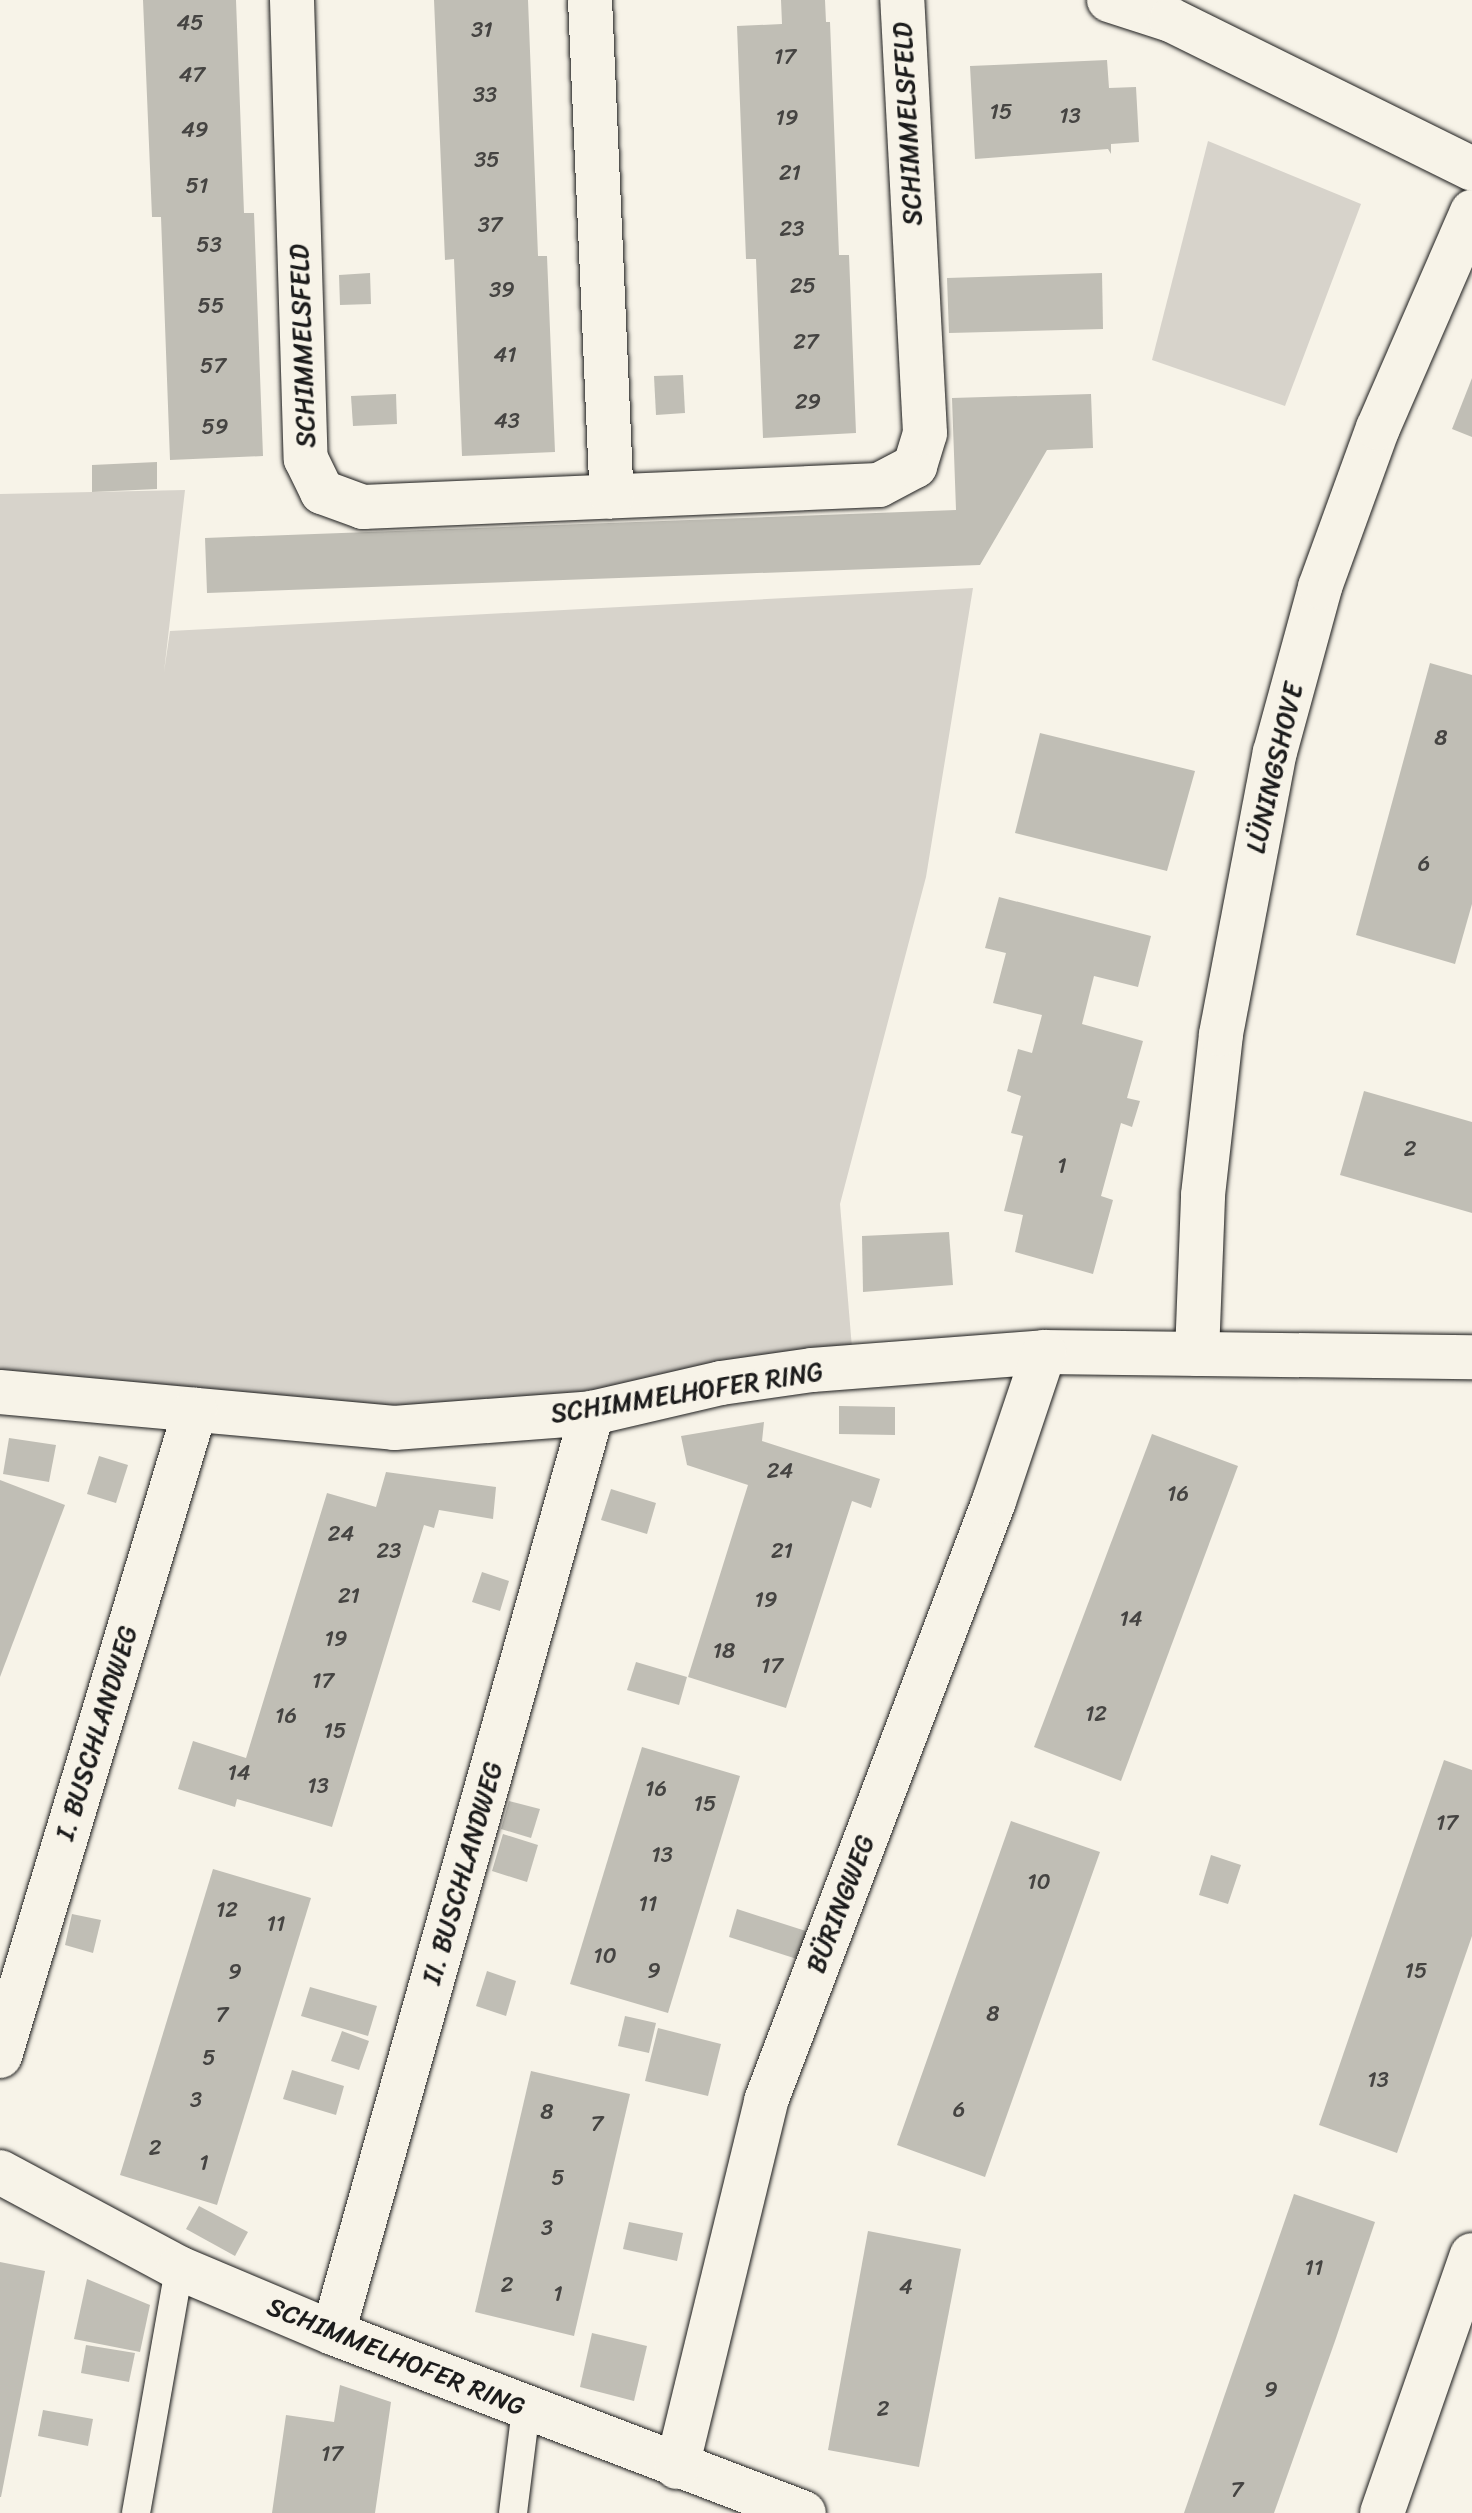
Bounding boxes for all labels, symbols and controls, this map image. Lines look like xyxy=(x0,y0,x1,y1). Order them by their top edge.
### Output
house number: 45 xyxy=(176,10,204,36)
house number: 31 xyxy=(471,17,493,43)
street label: SCHIMMELSFELD xyxy=(887,22,929,226)
house number: 17 xyxy=(774,44,796,70)
house number: 47 xyxy=(179,62,205,88)
house number: 33 xyxy=(473,82,497,108)
house number: 15 xyxy=(990,99,1012,125)
house number: 13 xyxy=(1059,103,1081,129)
house number: 19 xyxy=(776,105,798,131)
house number: 49 xyxy=(181,117,209,143)
house number: 35 xyxy=(474,147,500,173)
house number: 21 xyxy=(779,160,801,186)
house number: 51 xyxy=(186,173,208,199)
house number: 37 xyxy=(478,212,502,238)
house number: 23 xyxy=(780,216,804,242)
house number: 53 xyxy=(196,232,222,258)
street label: SCHIMMELSFELD xyxy=(284,244,322,448)
house number: 25 xyxy=(790,273,816,299)
house number: 39 xyxy=(489,277,515,303)
house number: 55 xyxy=(198,293,224,319)
house number: 27 xyxy=(793,329,819,355)
house number: 41 xyxy=(493,342,517,368)
house number: 57 xyxy=(200,353,226,379)
house number: 29 xyxy=(795,389,821,415)
house number: 43 xyxy=(494,408,520,434)
house number: 59 xyxy=(202,414,228,440)
street label: LÜNINGSHOVE xyxy=(1240,680,1310,856)
house number: 8 xyxy=(1434,725,1448,751)
house number: 6 xyxy=(1418,851,1430,877)
house number: 2 xyxy=(1404,1136,1416,1162)
house number: 1 xyxy=(1057,1153,1067,1179)
street label: SCHIMMELHOFER RING xyxy=(547,1356,827,1430)
house number: 24 xyxy=(767,1458,793,1484)
house number: 16 xyxy=(1167,1481,1189,1507)
house number: 24 xyxy=(328,1521,354,1547)
house number: 23 xyxy=(377,1538,401,1564)
house number: 21 xyxy=(771,1538,793,1564)
house number: 21 xyxy=(338,1583,360,1609)
house number: 19 xyxy=(755,1587,777,1613)
house number: 14 xyxy=(1119,1606,1143,1632)
street label: I. BUSCHLANDWEG xyxy=(50,1622,144,1844)
house number: 19 xyxy=(325,1626,347,1652)
house number: 18 xyxy=(713,1638,735,1664)
house number: 17 xyxy=(761,1653,783,1679)
house number: 17 xyxy=(312,1668,334,1694)
house number: 12 xyxy=(1085,1701,1107,1727)
house number: 16 xyxy=(275,1703,297,1729)
house number: 15 xyxy=(324,1718,346,1744)
street label: II. BUSCHLANDWEG xyxy=(416,1758,510,1988)
house number: 14 xyxy=(227,1760,251,1786)
house number: 13 xyxy=(307,1773,329,1799)
house number: 16 xyxy=(645,1776,667,1802)
house number: 15 xyxy=(694,1791,716,1817)
house number: 17 xyxy=(1436,1810,1458,1836)
street label: BÜRINGWEG xyxy=(800,1831,882,1977)
house number: 13 xyxy=(651,1842,673,1868)
house number: 10 xyxy=(1027,1869,1051,1895)
house number: 11 xyxy=(639,1891,657,1917)
house number: 12 xyxy=(216,1897,238,1923)
house number: 11 xyxy=(267,1911,285,1937)
house number: 10 xyxy=(593,1943,617,1969)
house number: 9 xyxy=(647,1958,661,1984)
house number: 15 xyxy=(1405,1958,1427,1984)
house number: 9 xyxy=(228,1959,242,1985)
house number: 8 xyxy=(986,2001,1000,2027)
house number: 7 xyxy=(216,2002,228,2028)
house number: 5 xyxy=(202,2045,216,2071)
house number: 13 xyxy=(1367,2067,1389,2093)
house number: 3 xyxy=(190,2087,202,2113)
house number: 6 xyxy=(953,2097,965,2123)
house number: 8 xyxy=(540,2099,554,2125)
house number: 7 xyxy=(591,2111,603,2137)
house number: 2 xyxy=(149,2135,161,2161)
house number: 1 xyxy=(199,2150,209,2176)
house number: 5 xyxy=(551,2165,565,2191)
house number: 3 xyxy=(541,2215,553,2241)
house number: 11 xyxy=(1305,2255,1323,2281)
house number: 2 xyxy=(501,2272,513,2298)
house number: 4 xyxy=(899,2274,913,2300)
house number: 1 xyxy=(553,2281,563,2307)
street label: SCHIMMELHOFER RING xyxy=(261,2291,531,2423)
house number: 9 xyxy=(1264,2377,1278,2403)
house number: 2 xyxy=(877,2396,889,2422)
house number: 17 xyxy=(321,2441,343,2467)
house number: 7 xyxy=(1231,2477,1243,2503)

